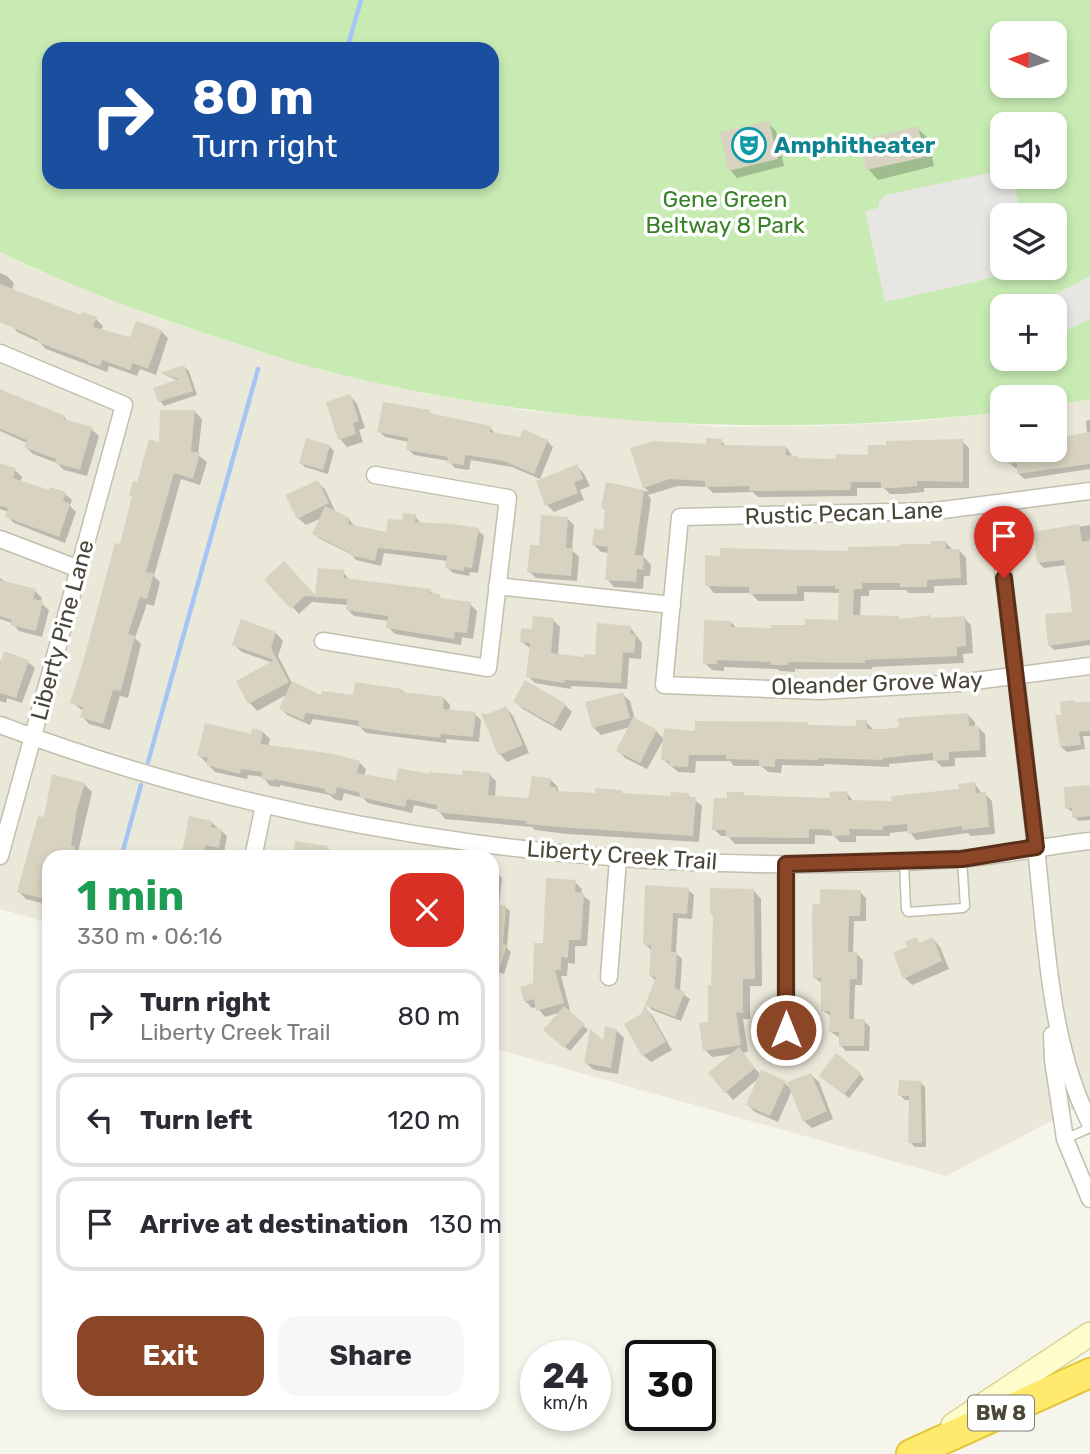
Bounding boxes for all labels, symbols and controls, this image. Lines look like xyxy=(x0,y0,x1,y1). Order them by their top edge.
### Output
north arrow xyxy=(990,21,1068,98)
map controls xyxy=(990,21,1067,462)
text: 80 m xyxy=(192,68,314,126)
icon: right xyxy=(77,70,168,161)
button: sound xyxy=(990,112,1067,189)
theatre icon: Amphitheater xyxy=(730,126,768,164)
text: Turn right xyxy=(192,127,337,165)
place label: Amphitheater xyxy=(774,131,936,159)
park label: Gene Green Beltway 8 Park xyxy=(645,185,805,239)
button: layers xyxy=(990,203,1067,280)
button: + xyxy=(990,294,1067,371)
button: − xyxy=(990,385,1067,462)
street label: Rustic Pecan Lane xyxy=(744,496,944,530)
pin xyxy=(974,506,1034,578)
icon: arrive xyxy=(985,517,1023,555)
street label: Liberty Pine Lane xyxy=(24,537,100,723)
street label: Oleander Grove Way xyxy=(771,665,984,701)
street label: Liberty Creek Trail xyxy=(526,834,718,876)
text: 1 min xyxy=(77,871,184,921)
button: close xyxy=(390,873,464,947)
text: 330 m · 06:16 xyxy=(77,922,222,950)
text: Turn right xyxy=(140,987,270,1018)
position arrow xyxy=(749,993,823,1067)
icon: right xyxy=(81,997,119,1035)
text: 80 m xyxy=(397,1001,460,1032)
text: Liberty Creek Trail xyxy=(140,1018,331,1046)
icon: left xyxy=(81,1101,119,1139)
text: Turn left xyxy=(140,1105,252,1136)
text: 120 m xyxy=(388,1105,460,1136)
icon: arrive xyxy=(81,1205,119,1243)
text: Arrive at destination xyxy=(140,1209,408,1240)
text: 130 m xyxy=(429,1209,502,1240)
button: Exit xyxy=(77,1316,264,1396)
button: Share xyxy=(278,1316,464,1396)
speed limit sign: 30 xyxy=(625,1340,716,1431)
text: 24 xyxy=(542,1355,589,1397)
text: km/h xyxy=(543,1392,588,1414)
road number: BW 8 xyxy=(968,1396,1034,1430)

